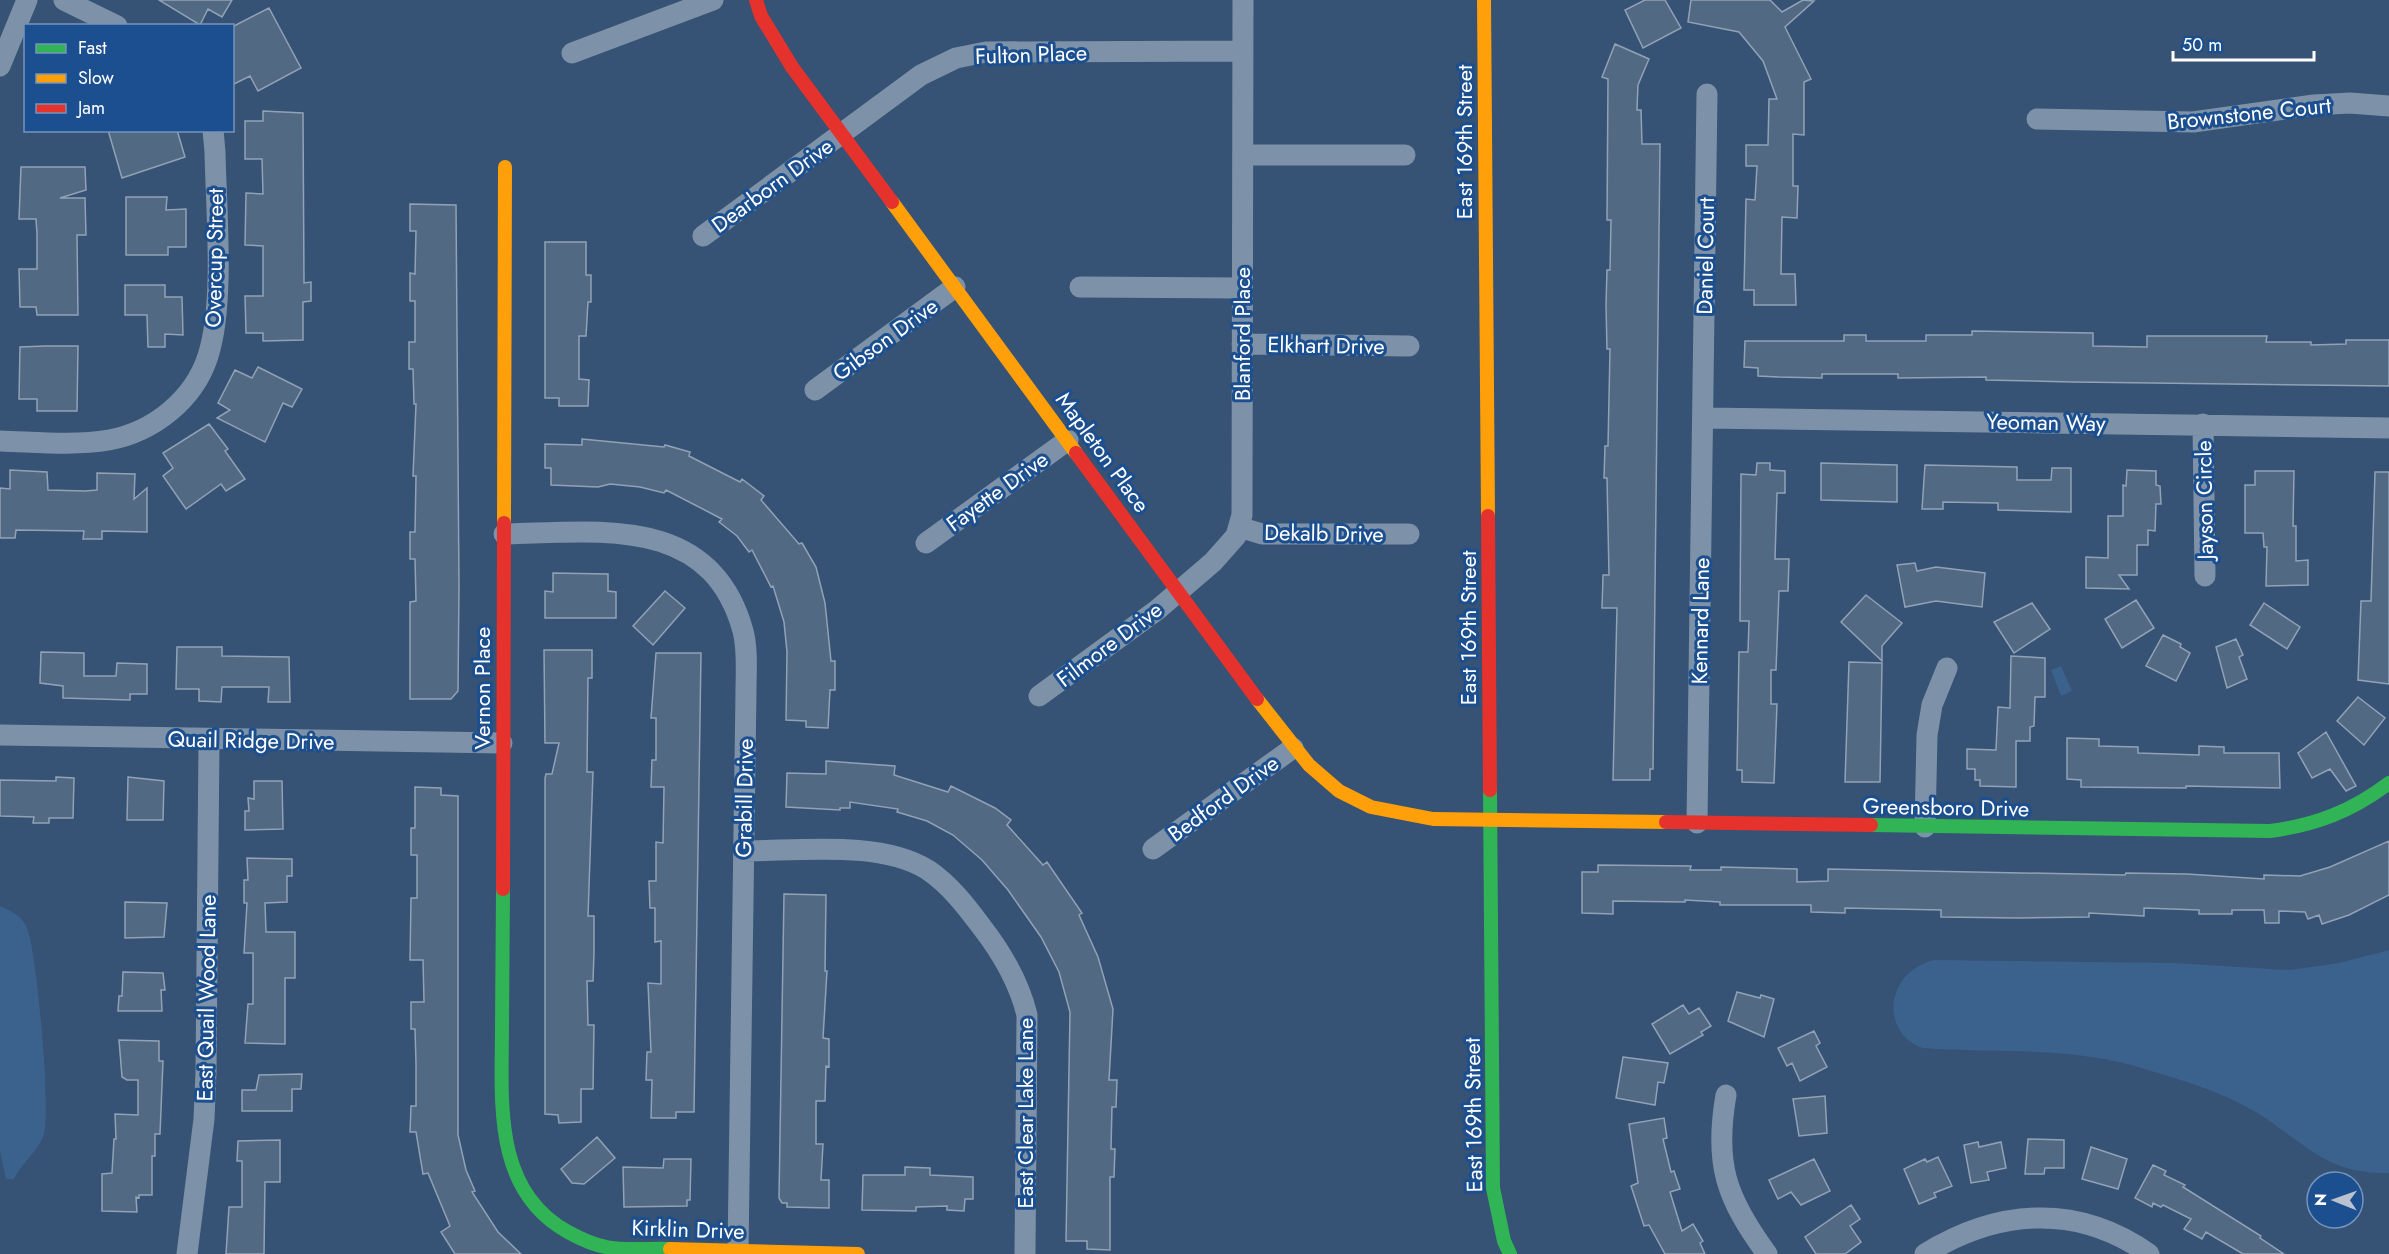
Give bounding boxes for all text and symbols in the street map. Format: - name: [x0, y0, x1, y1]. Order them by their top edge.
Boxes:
- legend: [24, 24, 234, 132]
- scale bar: [2173, 24, 2314, 62]
- text: 50 m: [2182, 32, 2222, 58]
- text: Fast: [78, 35, 107, 61]
- street label: Fulton Place: [974, 36, 1088, 72]
- street label: East 169th Street: [1448, 64, 1480, 219]
- text: Slow: [78, 65, 115, 91]
- street label: Brownstone Court: [2165, 88, 2333, 138]
- text: Jam: [76, 95, 105, 121]
- street label: Dearborn Drive: [705, 130, 839, 240]
- street label: Overcup Street: [197, 187, 231, 328]
- street label: Daniel Court: [1688, 196, 1722, 315]
- street label: Blanford Place: [1226, 267, 1258, 401]
- street label: Gibson Drive: [826, 290, 944, 388]
- street label: Elkhart Drive: [1267, 328, 1385, 362]
- street label: Mapleton Place: [1048, 385, 1158, 519]
- street label: Yeoman Way: [1986, 405, 2106, 439]
- street label: Jayson Circle: [2187, 440, 2221, 563]
- street label: Fayette Drive: [940, 443, 1054, 539]
- street label: Dekalb Drive: [1264, 516, 1384, 550]
- street label: East 169th Street: [1452, 550, 1484, 705]
- street label: Kennard Lane: [1683, 557, 1717, 685]
- street label: Filmore Drive: [1049, 594, 1169, 694]
- street label: Vernon Place: [466, 627, 498, 749]
- street label: Quail Ridge Drive: [167, 723, 335, 757]
- street label: Grabill Drive: [727, 738, 761, 858]
- street label: Bedford Drive: [1161, 747, 1285, 849]
- street label: Greensboro Drive: [1862, 790, 2030, 824]
- street label: East Quail Wood Lane: [188, 894, 224, 1102]
- street label: East Clear Lake Lane: [1009, 1018, 1041, 1208]
- street label: East 169th Street: [1456, 1037, 1490, 1193]
- north arrow: [2305, 1170, 2365, 1230]
- text: N: [2309, 1193, 2332, 1206]
- street label: Kirklin Drive: [631, 1211, 745, 1247]

